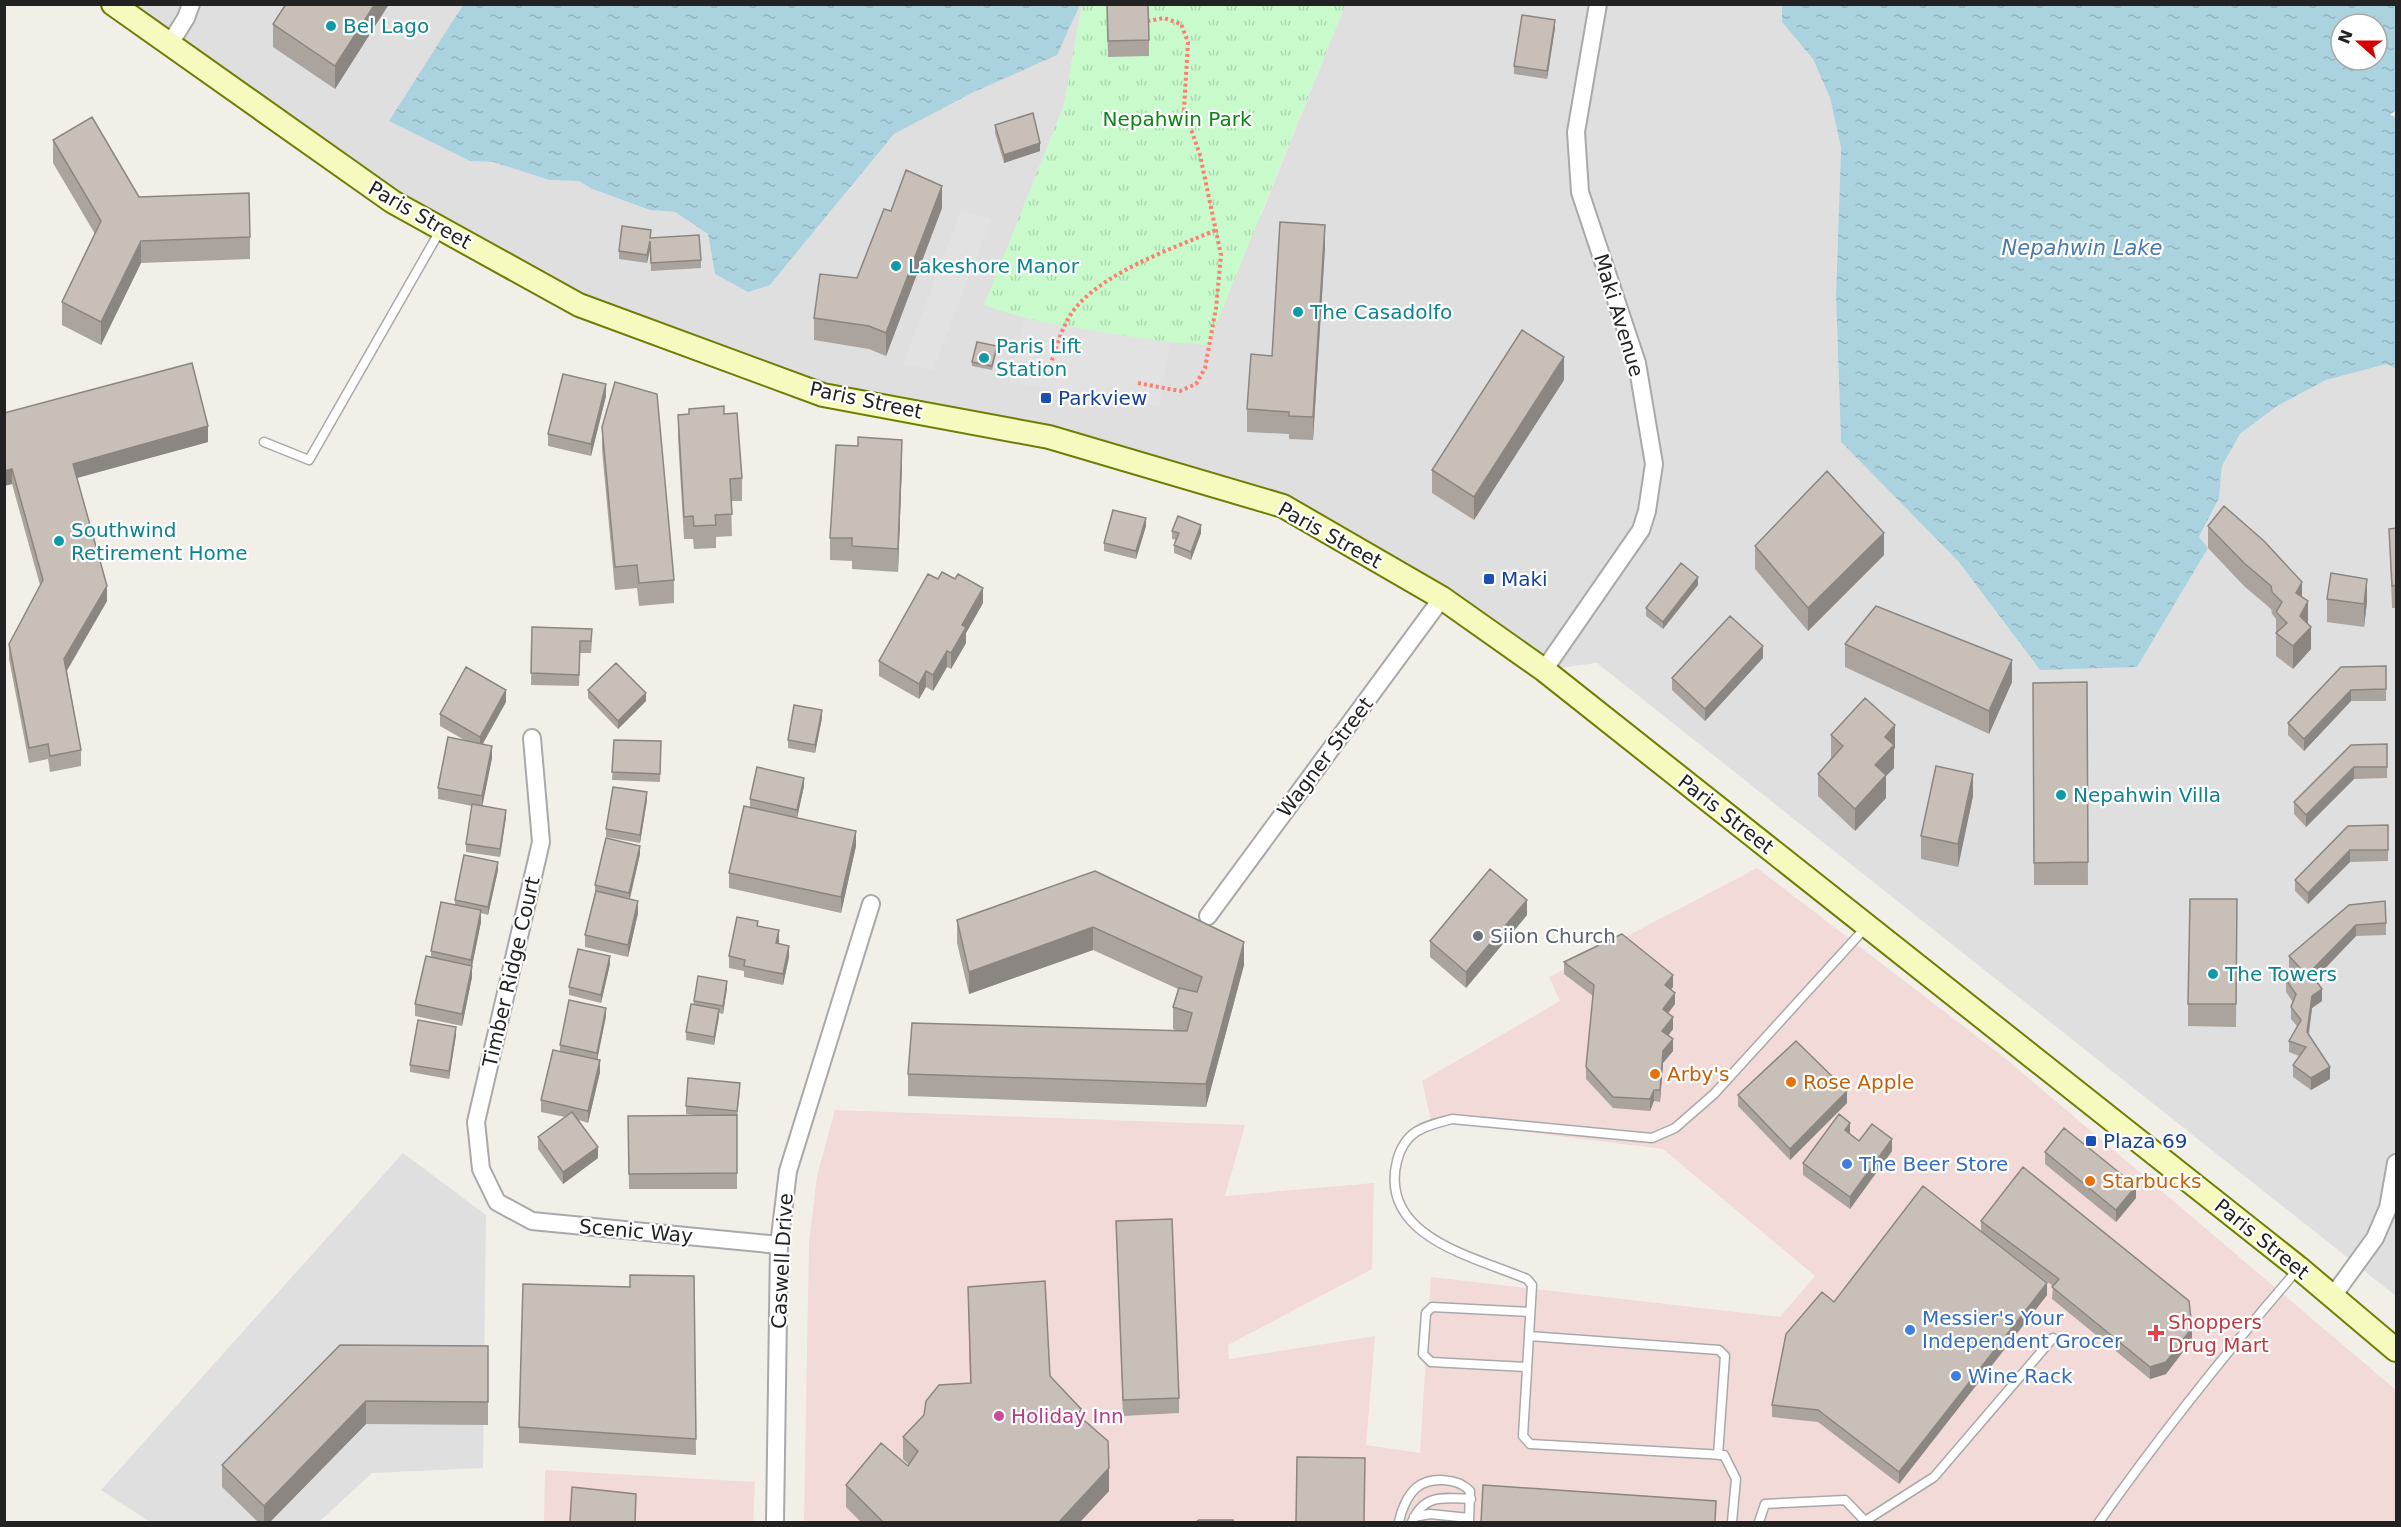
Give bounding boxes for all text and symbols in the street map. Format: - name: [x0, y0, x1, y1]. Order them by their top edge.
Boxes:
- north arrow: [2329, 12, 2389, 72]
- place label: Bel Lago: [343, 14, 429, 38]
- marker: Bel Lago: [324, 19, 338, 33]
- text: N: [2334, 27, 2357, 46]
- park label: Nepahwin Park: [1102, 107, 1252, 131]
- street label: Paris Street: [364, 176, 476, 254]
- water label: Nepahwin Lake: [2002, 236, 2162, 260]
- street label: Maki Avenue: [1589, 251, 1649, 379]
- place label: Lakeshore Manor: [908, 254, 1080, 278]
- marker: Lakeshore Manor: [889, 259, 903, 273]
- place label: The Casadolfo: [1309, 300, 1452, 324]
- marker: The Casadolfo: [1291, 305, 1305, 319]
- place label: Paris Lift Station: [996, 334, 1081, 381]
- marker: Paris Lift Station: [977, 351, 991, 365]
- street label: Paris Street: [807, 376, 925, 424]
- place label: Parkview: [1058, 386, 1147, 410]
- marker: Parkview: [1039, 391, 1053, 405]
- street label: Paris Street: [1274, 497, 1386, 573]
- place label: Southwind Retirement Home: [71, 518, 248, 565]
- marker: Southwind Retirement Home: [52, 534, 66, 548]
- place label: Maki: [1501, 567, 1548, 591]
- marker: Maki: [1482, 572, 1496, 586]
- street label: Wagner Street: [1272, 692, 1378, 822]
- street label: Paris Street: [1673, 769, 1779, 859]
- place label: Nepahwin Villa: [2073, 783, 2221, 807]
- marker: Nepahwin Villa: [2054, 788, 2068, 802]
- street label: Timber Ridge Court: [477, 874, 545, 1071]
- place label: Siion Church: [1490, 924, 1616, 948]
- marker: Siion Church: [1471, 929, 1485, 943]
- place label: The Towers: [2224, 962, 2337, 986]
- marker: The Towers: [2206, 967, 2220, 981]
- place label: Arby's: [1667, 1062, 1729, 1086]
- marker: Arby's: [1648, 1067, 1662, 1081]
- place label: Rose Apple: [1803, 1070, 1914, 1094]
- marker: Rose Apple: [1784, 1075, 1798, 1089]
- place label: Plaza 69: [2103, 1129, 2187, 1153]
- marker: Plaza 69: [2084, 1134, 2098, 1148]
- place label: The Beer Store: [1858, 1152, 2008, 1176]
- marker: The Beer Store: [1840, 1157, 1854, 1171]
- place label: Starbucks: [2102, 1169, 2201, 1193]
- marker: Starbucks: [2083, 1174, 2097, 1188]
- street label: Caswell Drive: [766, 1192, 798, 1330]
- street label: Paris Street: [2210, 1194, 2314, 1285]
- street label: Scenic Way: [578, 1214, 694, 1248]
- place label: Messier's Your Independent Grocer: [1922, 1306, 2123, 1353]
- place label: Shoppers Drug Mart: [2168, 1310, 2269, 1357]
- marker: Messier's Your Independent Grocer: [1903, 1323, 1917, 1337]
- marker: Shoppers Drug Mart: [2149, 1326, 2163, 1340]
- place label: Wine Rack: [1968, 1364, 2073, 1388]
- marker: Wine Rack: [1949, 1369, 1963, 1383]
- place label: Holiday Inn: [1011, 1404, 1124, 1428]
- marker: Holiday Inn: [992, 1409, 1006, 1423]

